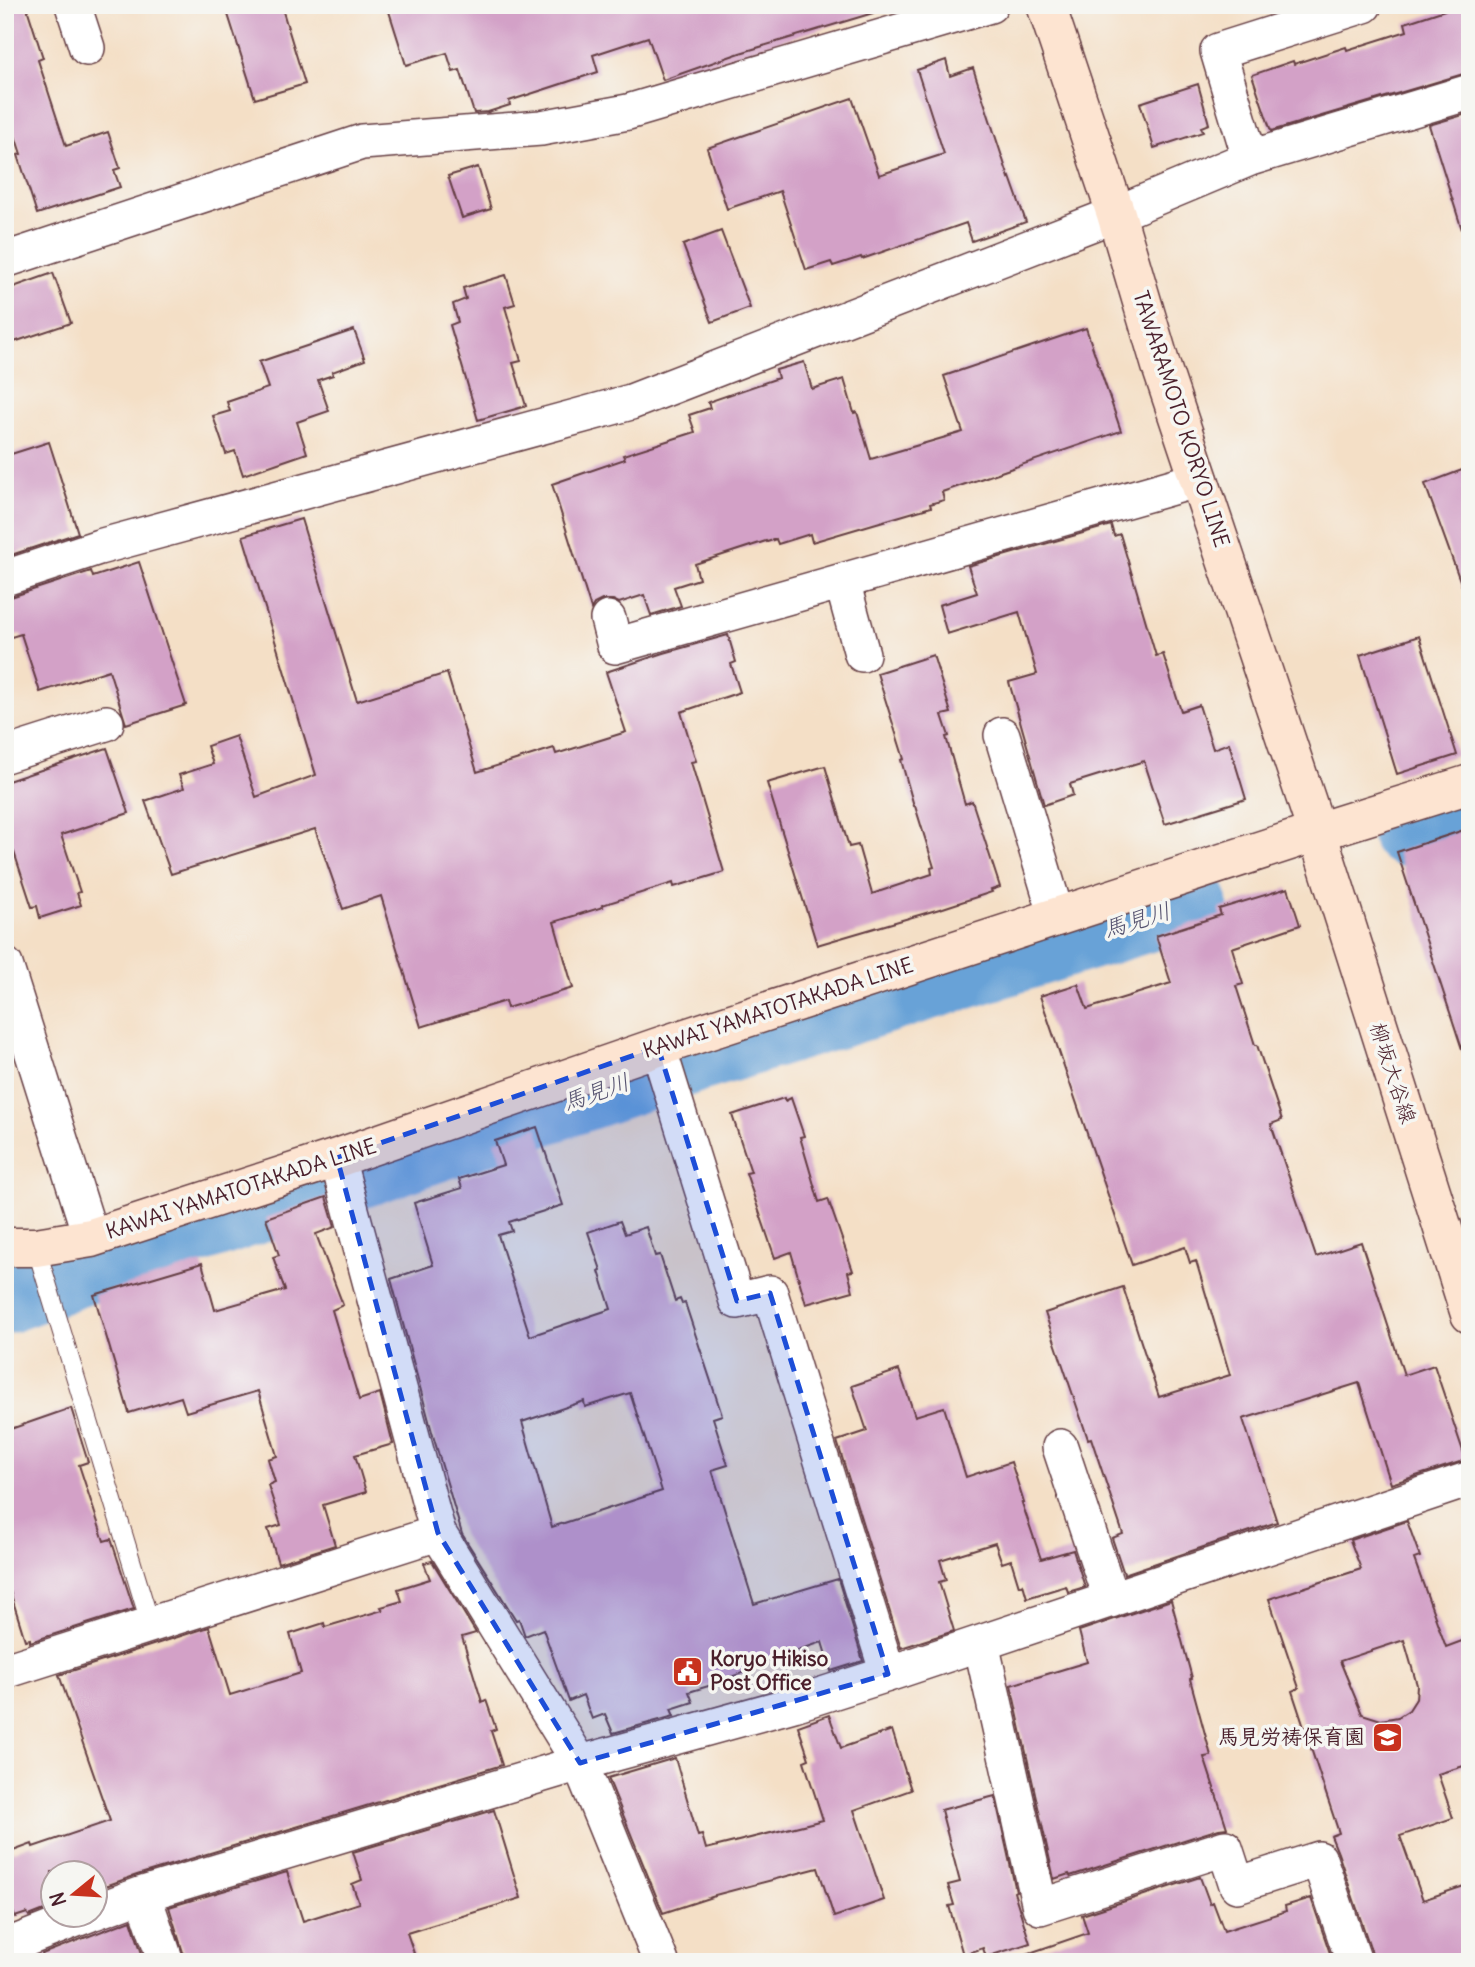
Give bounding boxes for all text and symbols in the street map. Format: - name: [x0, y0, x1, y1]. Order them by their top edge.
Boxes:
- street label: TAWARAMOTO KORYO LINE: [1127, 287, 1236, 551]
- water label: 馬見川: [1100, 896, 1174, 943]
- street label: KAWAI YAMATOTAKADA LINE: [639, 951, 916, 1064]
- street label: 柳坂大谷線: [1364, 1019, 1423, 1127]
- water label: 馬見川: [558, 1067, 633, 1116]
- street label: KAWAI YAMATOTAKADA LINE: [102, 1132, 379, 1245]
- place label: Koryo Hikiso Post Office: [710, 1645, 829, 1696]
- public building icon: Koryo Hikiso Post Office: [670, 1654, 704, 1688]
- school or university icon: 馬見労祷保育園: [1371, 1720, 1405, 1754]
- place label: 馬見労祷保育園: [1218, 1723, 1365, 1750]
- north arrow: [38, 1858, 108, 1928]
- text: N: [44, 1889, 71, 1909]

